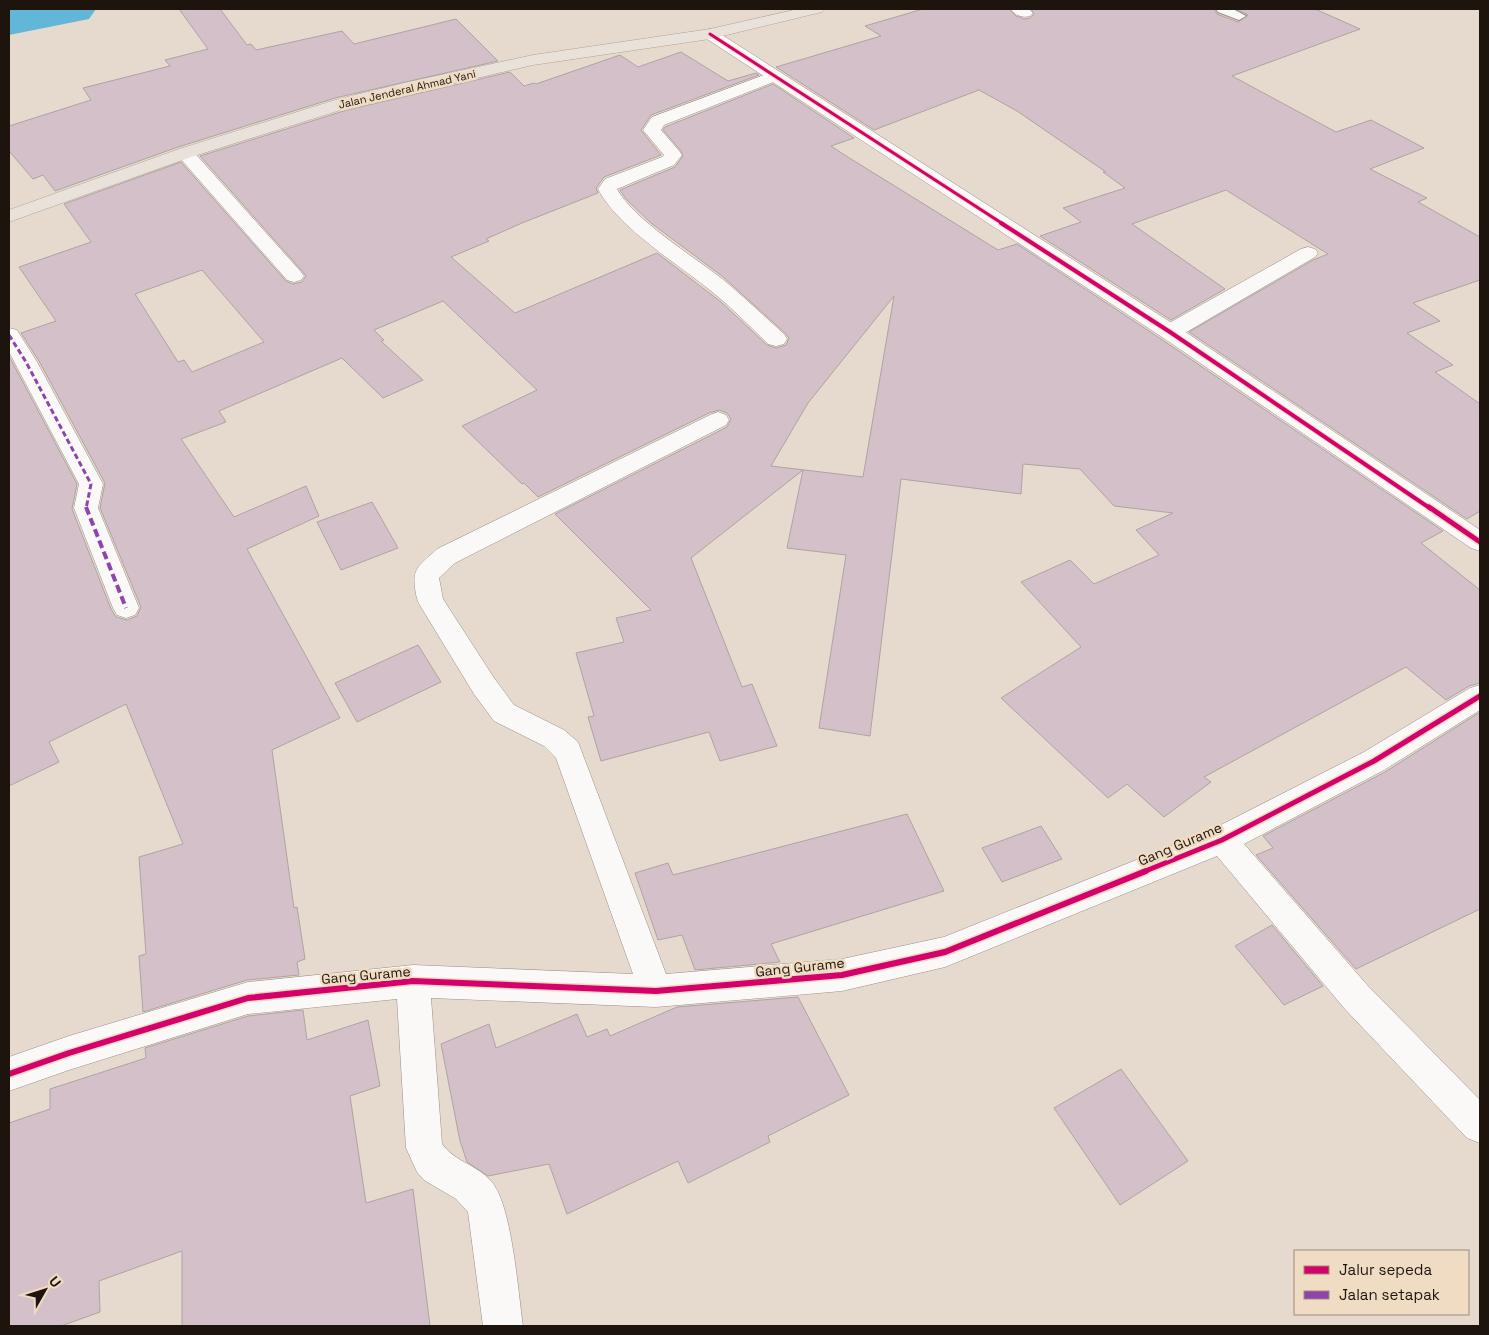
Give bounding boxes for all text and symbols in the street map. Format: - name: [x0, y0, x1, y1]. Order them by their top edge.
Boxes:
- street label: Jalan Jenderal Ahmad Yani: [337, 66, 477, 112]
- street label: Gang Gurame: [1135, 818, 1225, 870]
- street label: Gang Gurame: [754, 953, 846, 981]
- street label: Gang Gurame: [321, 962, 411, 988]
- legend: [1294, 1250, 1469, 1315]
- text: Jalur sepeda: [1339, 1260, 1433, 1279]
- north arrow: [20, 1265, 70, 1315]
- text: U: [45, 1272, 65, 1291]
- text: Jalan setapak: [1339, 1285, 1440, 1304]

